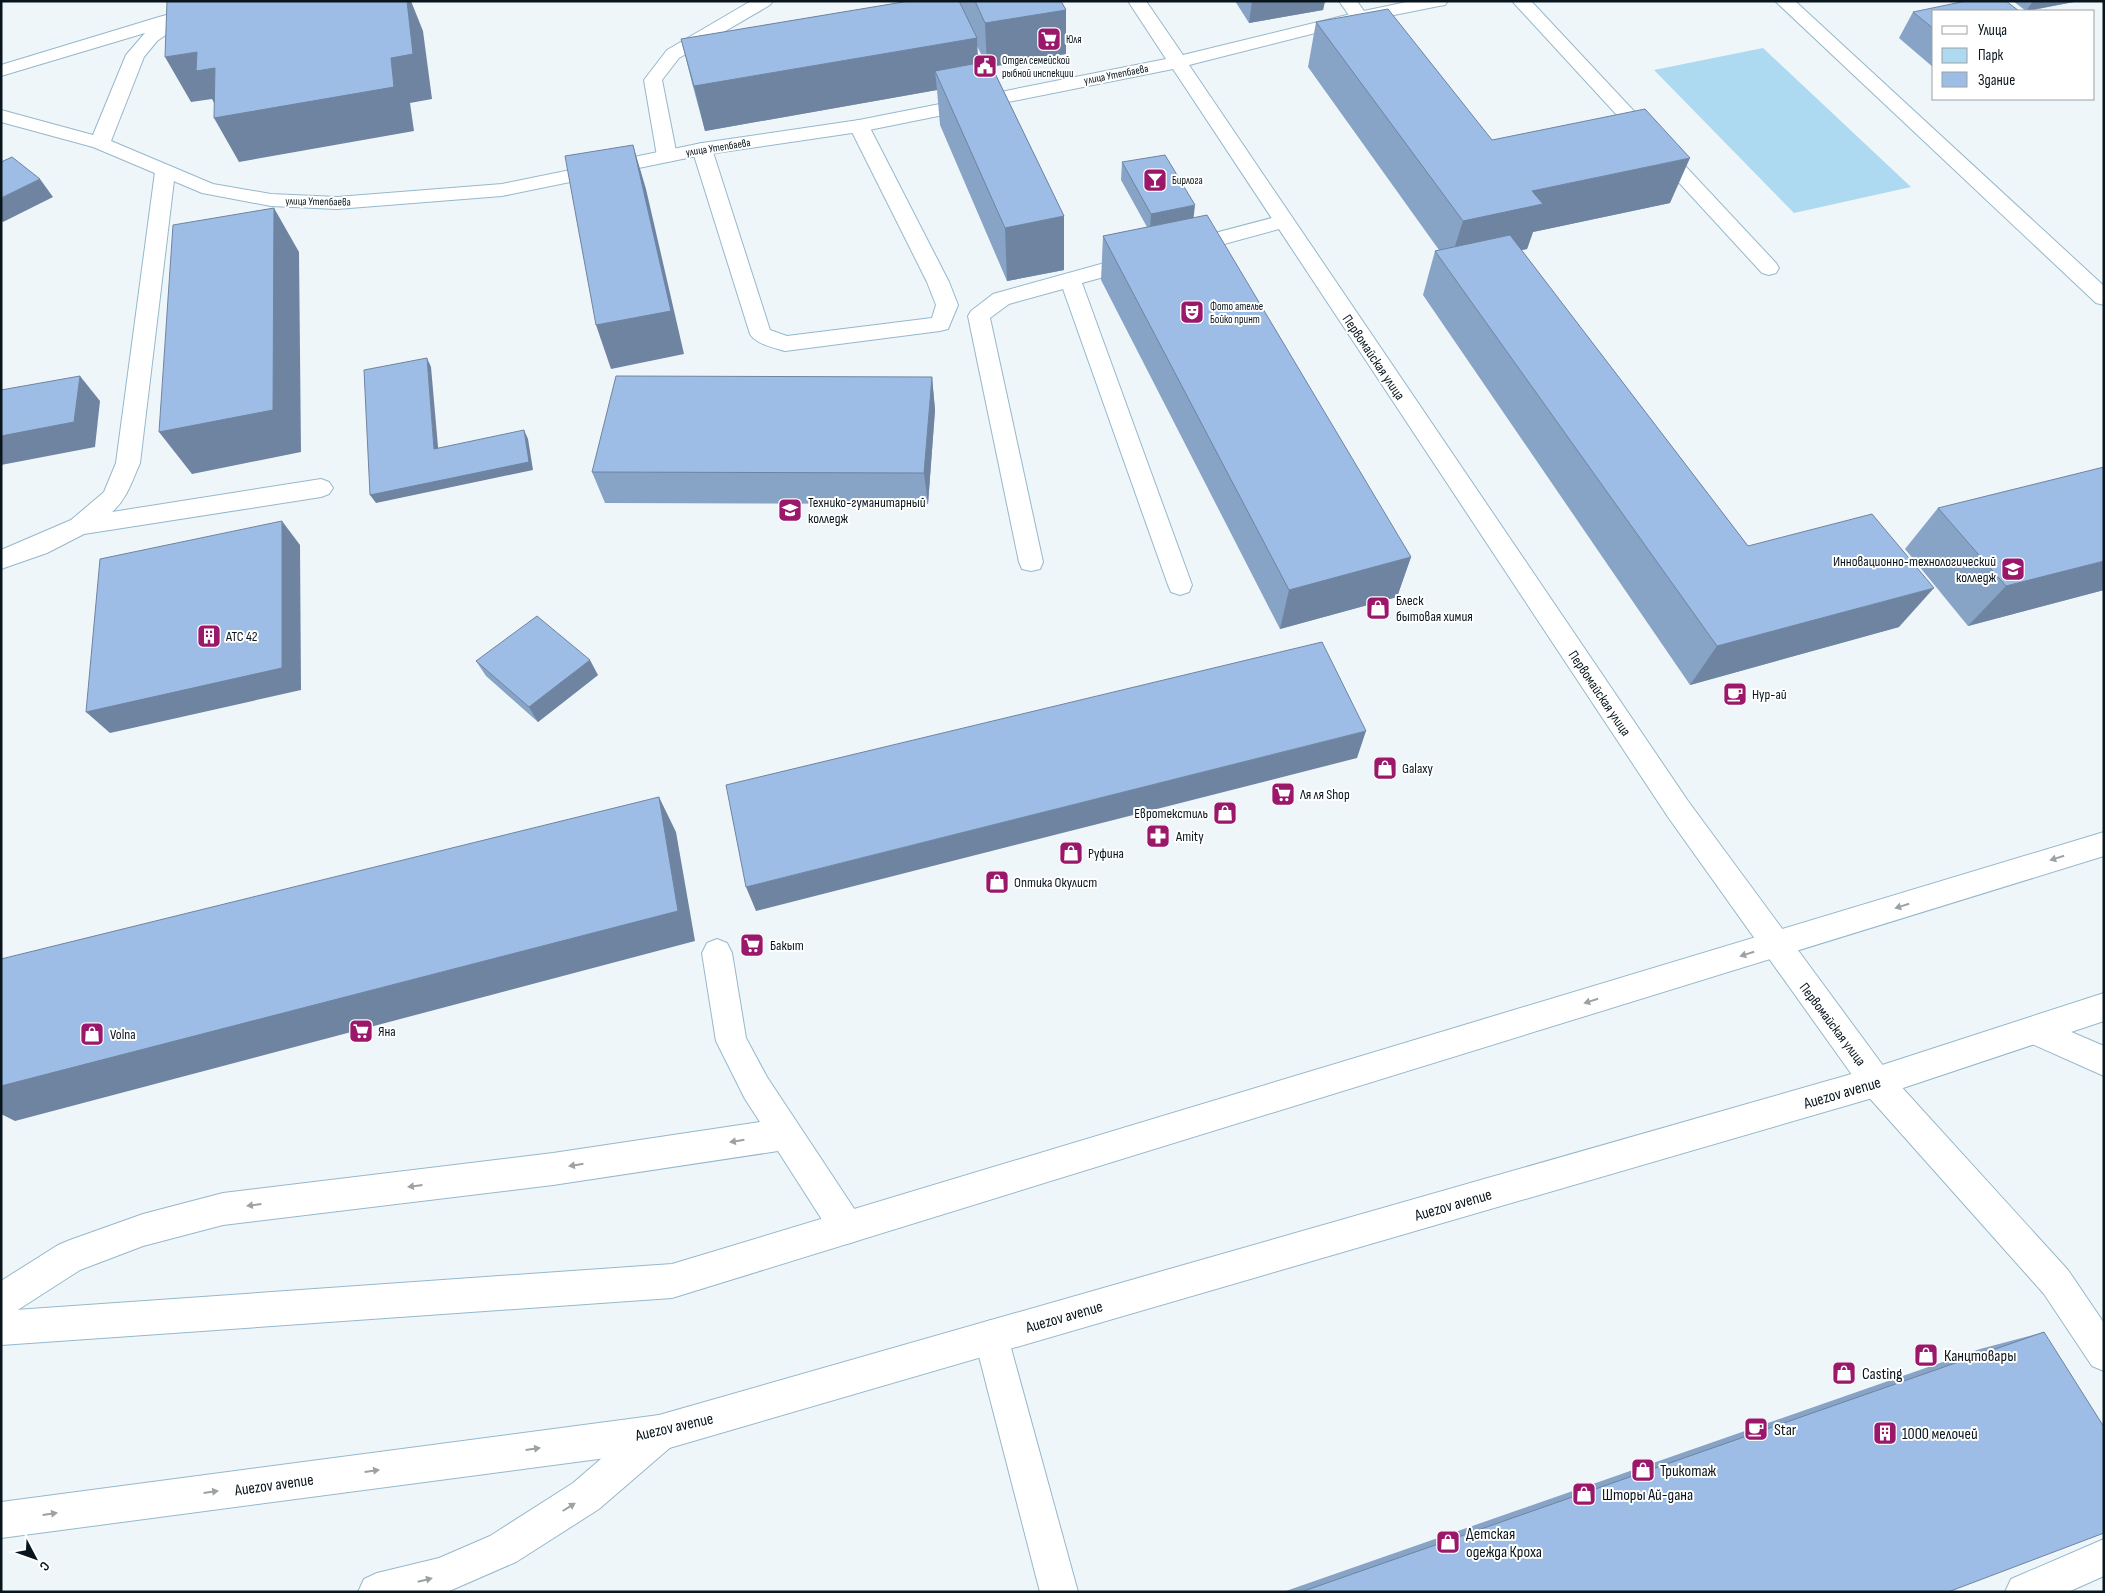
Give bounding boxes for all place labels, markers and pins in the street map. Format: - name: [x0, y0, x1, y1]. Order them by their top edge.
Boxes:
- supermarket icon: Юля: [1036, 26, 1062, 52]
- place label: Юля: [1066, 33, 1082, 46]
- public building icon: Отдел семейской рыбной инспекции: [972, 53, 998, 79]
- place label: Отдел семейской рыбной инспекции: [1002, 54, 1074, 80]
- bar icon: Бирлога: [1142, 167, 1168, 193]
- place label: Бирлога: [1172, 174, 1203, 187]
- theatre icon: Фото ателье Бойко принт: [1179, 299, 1205, 325]
- place label: Фото ателье Бойко принт: [1210, 300, 1263, 326]
- place label: Технико-гуманитарный колледж: [808, 494, 926, 527]
- school or university icon: Технико-гуманитарный колледж: [777, 497, 803, 523]
- place label: Инновационно-технологический колледж: [1833, 553, 1996, 586]
- school or university icon: Инновационно-технологический колледж: [2000, 556, 2026, 582]
- place label: Блеск бытовая химия: [1396, 592, 1473, 625]
- shop icon: Блеск бытовая химия: [1365, 595, 1391, 621]
- building icon: АТС 42: [196, 623, 222, 649]
- place label: АТС 42: [225, 628, 258, 645]
- cafe icon: Нур-ай: [1722, 681, 1748, 707]
- place label: Нур-ай: [1752, 686, 1787, 703]
- shop icon: Galaxy: [1372, 755, 1398, 781]
- place label: Galaxy: [1402, 760, 1434, 777]
- supermarket icon: Ля ля Shop: [1270, 781, 1296, 807]
- place label: Ля ля Shop: [1299, 786, 1350, 803]
- shop icon: Евротекстиль: [1212, 800, 1238, 826]
- place label: Евротекстиль: [1134, 805, 1208, 822]
- pharmacy icon: Amity: [1145, 823, 1171, 849]
- place label: Amity: [1175, 828, 1204, 845]
- shop icon: Руфина: [1058, 840, 1084, 866]
- place label: Руфина: [1088, 845, 1124, 862]
- shop icon: Оптика Окулист: [984, 869, 1010, 895]
- place label: Оптика Окулист: [1014, 874, 1097, 891]
- supermarket icon: Бакыт: [739, 932, 765, 958]
- place label: Бакыт: [770, 937, 804, 954]
- supermarket icon: Яна: [348, 1018, 374, 1044]
- shop icon: Volna: [79, 1021, 105, 1047]
- place label: Яна: [378, 1023, 396, 1040]
- place label: Volna: [110, 1026, 136, 1043]
- shop icon: Канцтовары: [1913, 1342, 1939, 1368]
- place label: Канцтовары: [1944, 1347, 2016, 1366]
- shop icon: Casting: [1831, 1360, 1857, 1386]
- place label: Casting: [1862, 1365, 1902, 1384]
- cafe icon: Star: [1743, 1416, 1769, 1442]
- building icon: 1000 мелочей: [1872, 1420, 1898, 1446]
- place label: Star: [1774, 1421, 1797, 1440]
- place label: 1000 мелочей: [1902, 1425, 1978, 1444]
- shop icon: Трикотаж: [1630, 1457, 1656, 1483]
- place label: Трикотаж: [1660, 1462, 1717, 1481]
- shop icon: Шторы Ай-дана: [1571, 1481, 1597, 1507]
- place label: Шторы Ай-дана: [1602, 1486, 1693, 1505]
- place label: Детская одежда Кроха: [1466, 1525, 1542, 1562]
- shop icon: Детская одежда Кроха: [1435, 1529, 1461, 1555]

